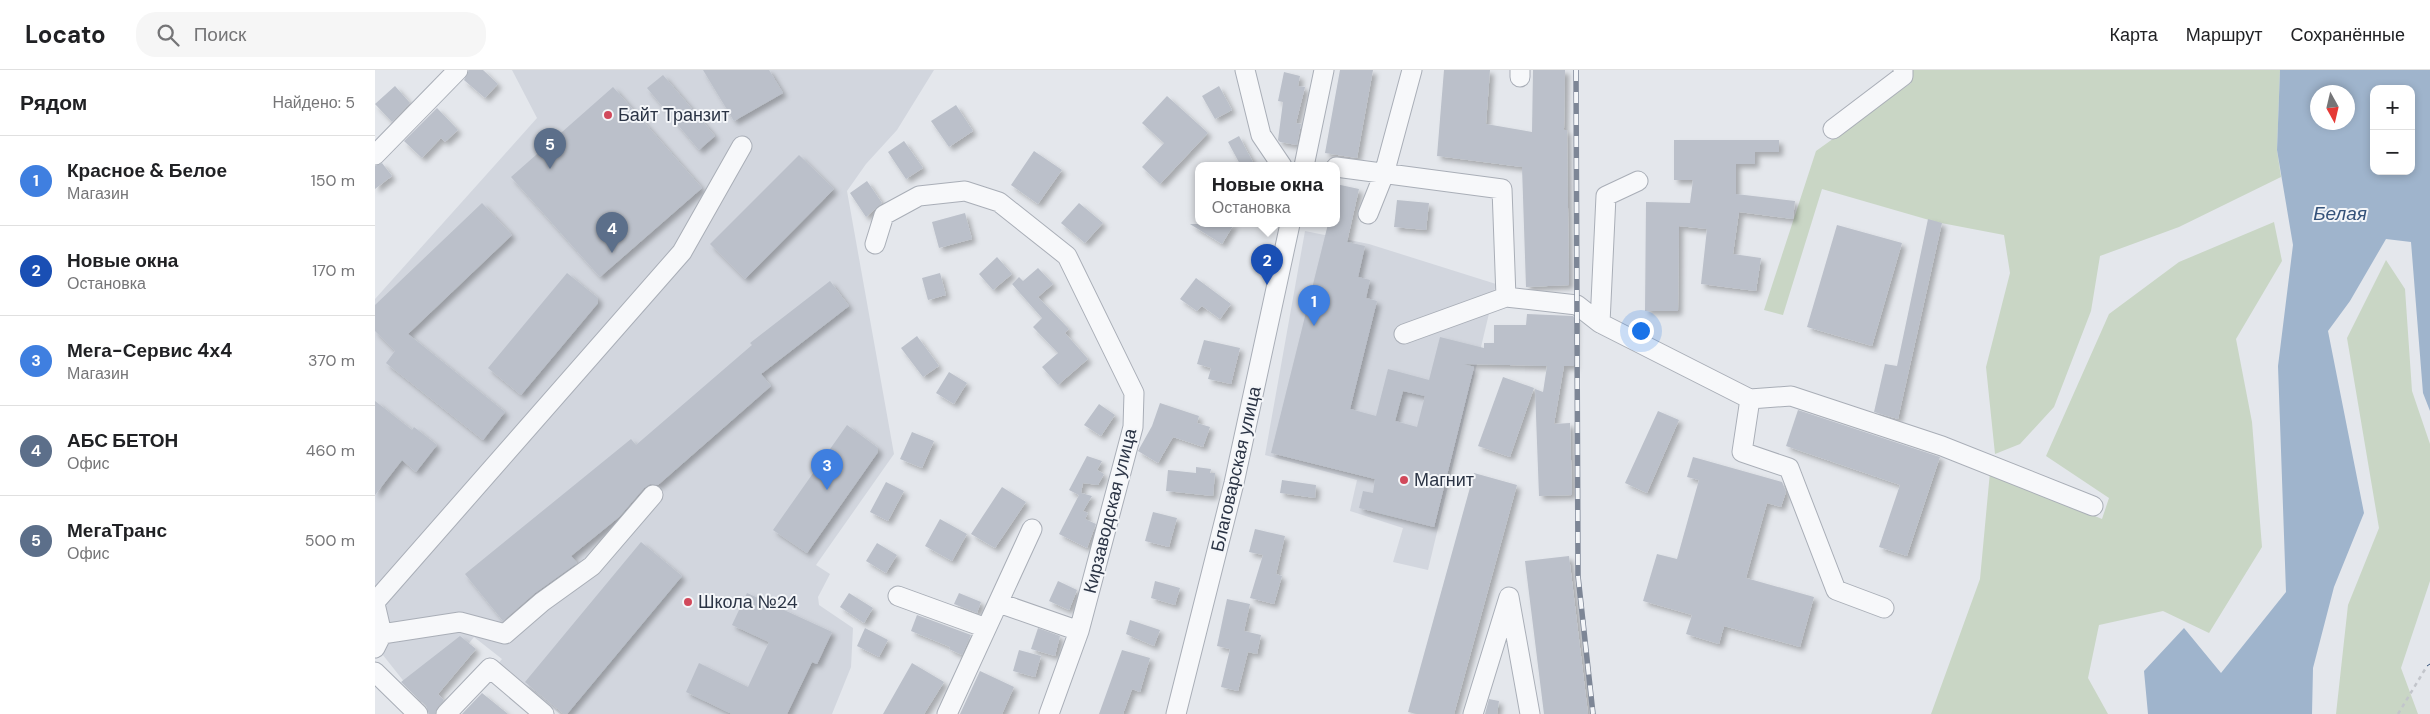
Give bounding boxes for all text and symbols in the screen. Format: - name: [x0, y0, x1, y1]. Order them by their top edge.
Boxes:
- search box: [136, 12, 486, 57]
- text: Locato: [25, 19, 106, 50]
- icon: search: [154, 21, 182, 49]
- text: Поиск: [194, 22, 246, 47]
- text: Карта: [2110, 23, 2158, 47]
- text: Маршрут: [2186, 23, 2262, 47]
- text: Сохранённые: [2290, 23, 2405, 47]
- north arrow: [2310, 85, 2355, 130]
- map controls: [2370, 85, 2415, 175]
- button: +: [2370, 85, 2415, 130]
- text: Рядом: [20, 89, 87, 117]
- text: Найдено: 5: [272, 92, 355, 113]
- place label: Байт Транзит: [618, 103, 729, 127]
- marker: Байт Транзит: [602, 109, 614, 121]
- pin: 5: [534, 128, 566, 169]
- button: −: [2370, 130, 2415, 175]
- text: Красное & Белое: [67, 158, 227, 183]
- popup: [1195, 162, 1340, 227]
- text: 1: [33, 170, 39, 191]
- text: 150 m: [311, 170, 355, 191]
- text: Новые окна: [1212, 172, 1323, 197]
- text: Магазин: [67, 183, 129, 204]
- text: Остановка: [1212, 197, 1291, 218]
- water label: Белая: [2313, 201, 2367, 226]
- pin: 4: [596, 212, 628, 253]
- pin: 2: [1251, 244, 1283, 285]
- text: Новые окна: [67, 248, 178, 273]
- text: 2: [31, 260, 41, 281]
- text: 170 m: [312, 260, 355, 281]
- text: Остановка: [67, 273, 146, 294]
- pin: 1: [1298, 285, 1330, 326]
- your location: [1628, 318, 1654, 344]
- text: Мега-Сервис 4х4: [67, 338, 232, 363]
- text: 3: [31, 350, 41, 371]
- text: 370 m: [308, 350, 355, 371]
- text: Магазин: [67, 363, 129, 384]
- street label: Благоварская улица: [1205, 383, 1267, 554]
- street label: Кирзаводская улица: [1078, 425, 1142, 596]
- text: АБС БЕТОН: [67, 428, 178, 453]
- text: 4: [31, 440, 41, 461]
- text: 460 m: [306, 440, 355, 461]
- pin: 3: [811, 449, 843, 490]
- text: Офис: [67, 453, 110, 474]
- place label: Магнит: [1414, 468, 1474, 492]
- marker: Магнит: [1398, 474, 1410, 486]
- text: МегаТранс: [67, 518, 167, 543]
- text: 5: [31, 530, 41, 551]
- text: 500 m: [305, 530, 355, 551]
- text: Офис: [67, 543, 110, 564]
- place label: Школа №24: [698, 590, 798, 614]
- marker: Школа №24: [682, 596, 694, 608]

